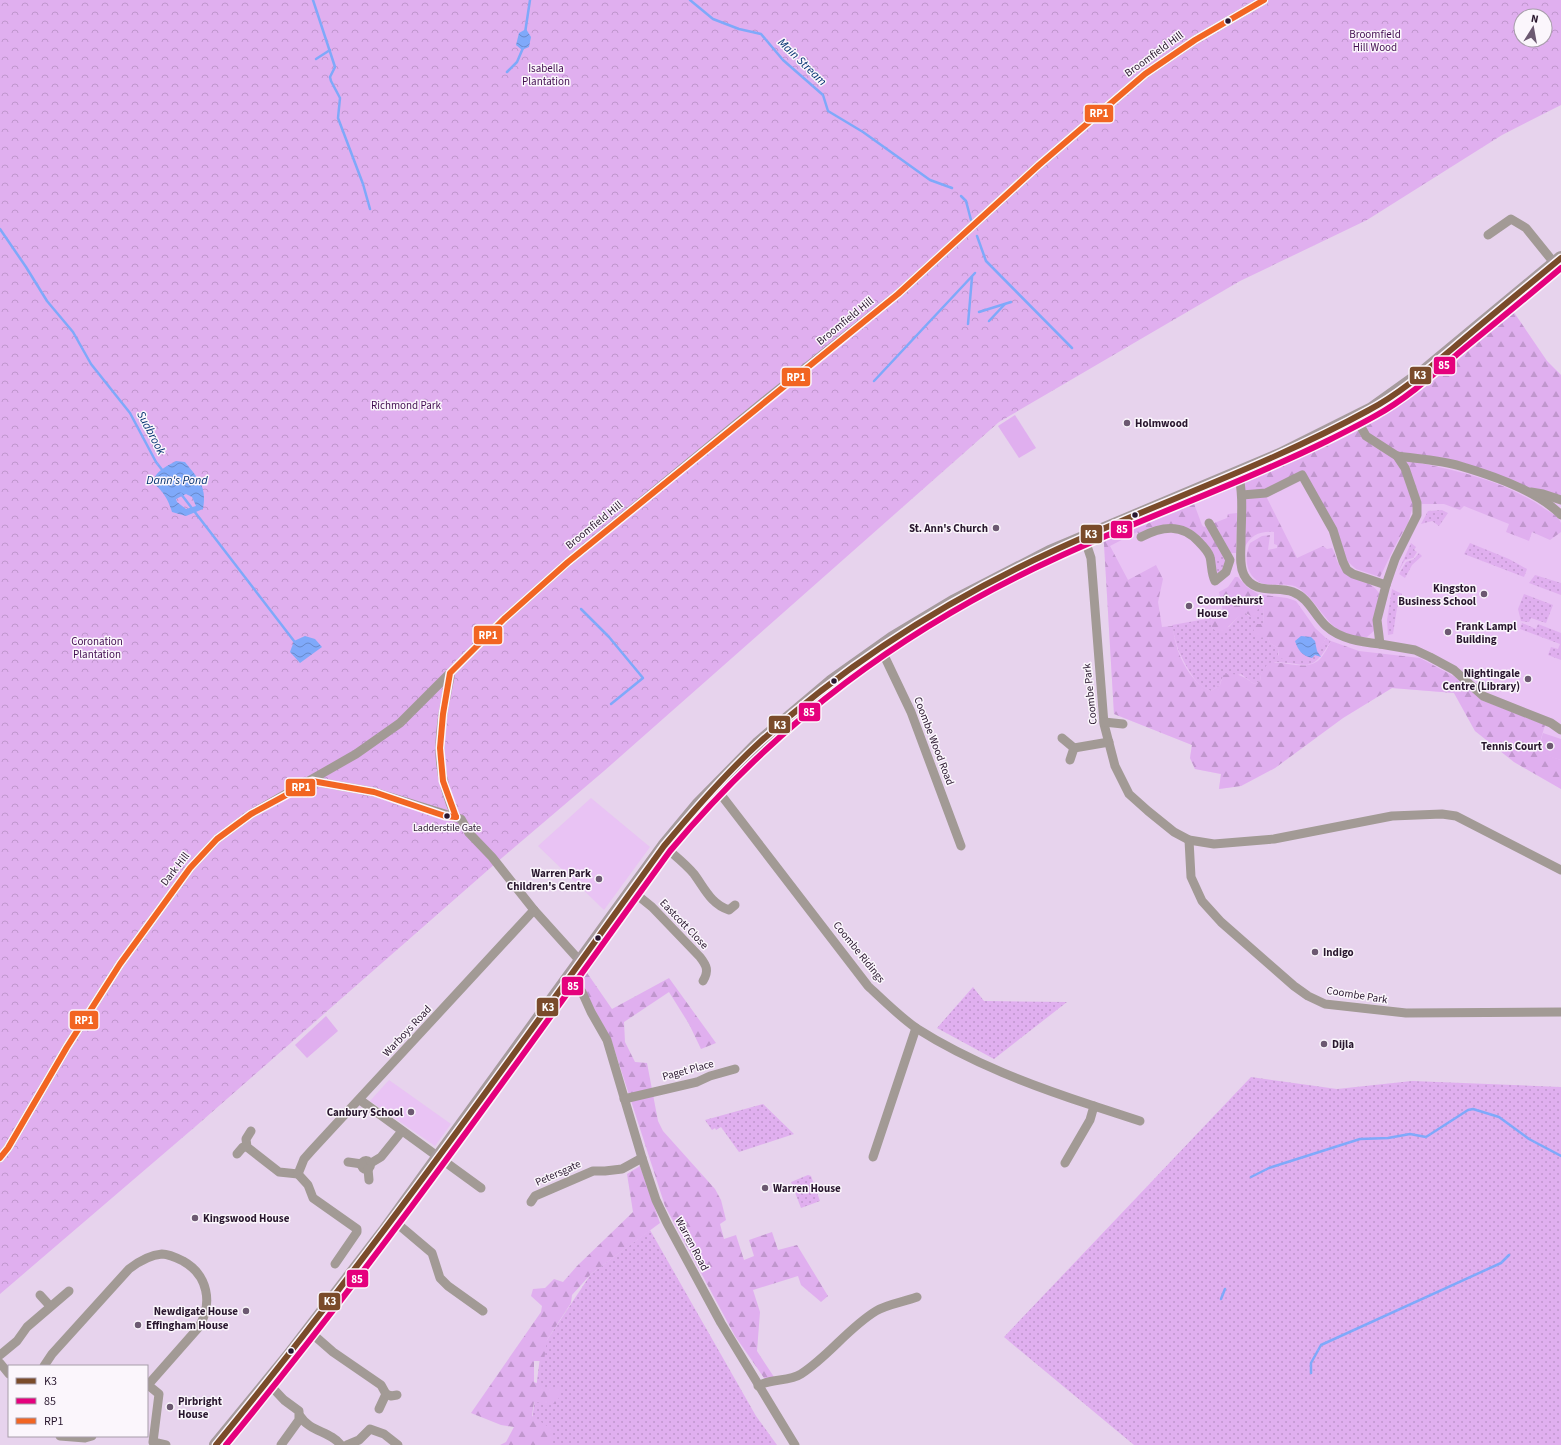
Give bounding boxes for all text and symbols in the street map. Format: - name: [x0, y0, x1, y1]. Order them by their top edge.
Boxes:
- north arrow: [1513, 8, 1553, 48]
- text: N: [1530, 11, 1540, 27]
- unlabelled marker: [1223, 16, 1233, 26]
- street label: Broomfield Hill: [1122, 27, 1187, 80]
- park label: Broomfield Hill Wood: [1349, 27, 1401, 55]
- water label: Main Stream: [774, 34, 830, 90]
- park label: Isabella Plantation: [522, 61, 570, 89]
- line badge: RP1: [1084, 104, 1114, 123]
- text: RP1: [1089, 106, 1109, 121]
- street label: Broomfield Hill: [813, 293, 877, 349]
- line badge: 85: [1433, 356, 1456, 375]
- text: 85: [1438, 358, 1450, 373]
- line badge: K3: [1409, 366, 1432, 385]
- line badge: RP1: [781, 367, 811, 387]
- text: K3: [1414, 368, 1426, 383]
- text: RP1: [786, 370, 806, 385]
- park label: Richmond Park: [371, 398, 442, 413]
- water label: Sudbrook: [132, 408, 170, 458]
- place label: Holmwood: [1135, 416, 1188, 431]
- marker: Holmwood: [1122, 418, 1132, 428]
- water label: Dann's Pond: [146, 472, 208, 489]
- street label: Broomfield Hill: [562, 497, 626, 553]
- unlabelled marker: [1130, 510, 1140, 520]
- line badge: 85: [1110, 520, 1133, 539]
- place label: St. Ann's Church: [909, 521, 988, 536]
- text: 85: [1116, 522, 1128, 537]
- marker: St. Ann's Church: [991, 523, 1001, 533]
- line badge: K3: [1080, 524, 1103, 544]
- text: K3: [1085, 527, 1097, 542]
- place label: Kingston Business School: [1398, 581, 1477, 609]
- marker: Kingston Business School: [1479, 589, 1489, 599]
- place label: Coombehurst House: [1197, 593, 1264, 621]
- marker: Coombehurst House: [1184, 601, 1194, 611]
- place label: Frank Lampl Building: [1456, 619, 1517, 647]
- line badge: RP1: [473, 625, 503, 645]
- marker: Frank Lampl Building: [1443, 627, 1453, 637]
- text: RP1: [478, 628, 498, 643]
- park label: Coronation Plantation: [71, 634, 123, 662]
- street label: Coombe Park: [1079, 662, 1101, 725]
- place label: Nightingale Centre (Library): [1443, 666, 1520, 694]
- marker: Nightingale Centre (Library): [1523, 674, 1533, 684]
- unlabelled marker: [829, 676, 839, 686]
- street label: Coombe Wood Road: [910, 695, 958, 787]
- line badge: 85: [798, 702, 821, 722]
- text: 85: [803, 705, 815, 720]
- line badge: K3: [768, 715, 791, 734]
- text: K3: [774, 718, 786, 733]
- place label: Tennis Court: [1481, 739, 1543, 754]
- marker: Tennis Court: [1545, 741, 1555, 751]
- line badge: RP1: [285, 778, 316, 797]
- text: RP1: [291, 780, 311, 795]
- marker: Ladderstile Gate: [442, 811, 452, 821]
- place label: Ladderstile Gate: [413, 821, 481, 835]
- street label: Dark Hill: [157, 849, 193, 889]
- place label: Warren Park Children's Centre: [507, 866, 591, 894]
- marker: Warren Park Children's Centre: [594, 874, 604, 884]
- street label: Eastcott Close: [656, 896, 712, 953]
- street label: Coombe Ridings: [830, 918, 889, 986]
- unlabelled marker: [593, 933, 603, 943]
- place label: Indigo: [1323, 945, 1354, 960]
- marker: Indigo: [1310, 947, 1320, 957]
- line badge: 85: [561, 976, 584, 996]
- text: 85: [567, 979, 579, 994]
- street label: Coombe Park: [1325, 983, 1389, 1007]
- line badge: K3: [536, 997, 559, 1017]
- text: K3: [542, 1000, 554, 1015]
- street label: Warboys Road: [379, 1002, 435, 1060]
- line badge: RP1: [69, 1010, 99, 1030]
- text: RP1: [74, 1013, 94, 1028]
- place label: Dijla: [1332, 1037, 1354, 1052]
- marker: Dijla: [1319, 1039, 1329, 1049]
- street label: Paget Place: [661, 1056, 716, 1084]
- place label: Canbury School: [327, 1105, 404, 1120]
- marker: Canbury School: [406, 1107, 416, 1117]
- street label: Petersgate: [533, 1156, 584, 1190]
- place label: Warren House: [773, 1181, 841, 1196]
- marker: Warren House: [760, 1183, 770, 1193]
- place label: Kingswood House: [203, 1211, 290, 1226]
- marker: Kingswood House: [190, 1213, 200, 1223]
- street label: Warren Road: [672, 1215, 712, 1273]
- line badge: 85: [346, 1269, 369, 1288]
- text: 85: [351, 1272, 363, 1287]
- line badge: K3: [318, 1292, 341, 1311]
- text: K3: [324, 1294, 336, 1309]
- place label: Newdigate House: [154, 1304, 238, 1319]
- marker: Newdigate House: [241, 1306, 251, 1316]
- place label: Effingham House: [146, 1318, 229, 1333]
- marker: Effingham House: [133, 1320, 143, 1330]
- unlabelled marker: [286, 1346, 296, 1356]
- legend: [8, 1365, 148, 1437]
- text: K3: [44, 1373, 57, 1390]
- text: 85: [44, 1393, 56, 1410]
- place label: Pirbright House: [178, 1394, 223, 1422]
- marker: Pirbright House: [165, 1402, 175, 1412]
- text: RP1: [44, 1413, 64, 1430]

